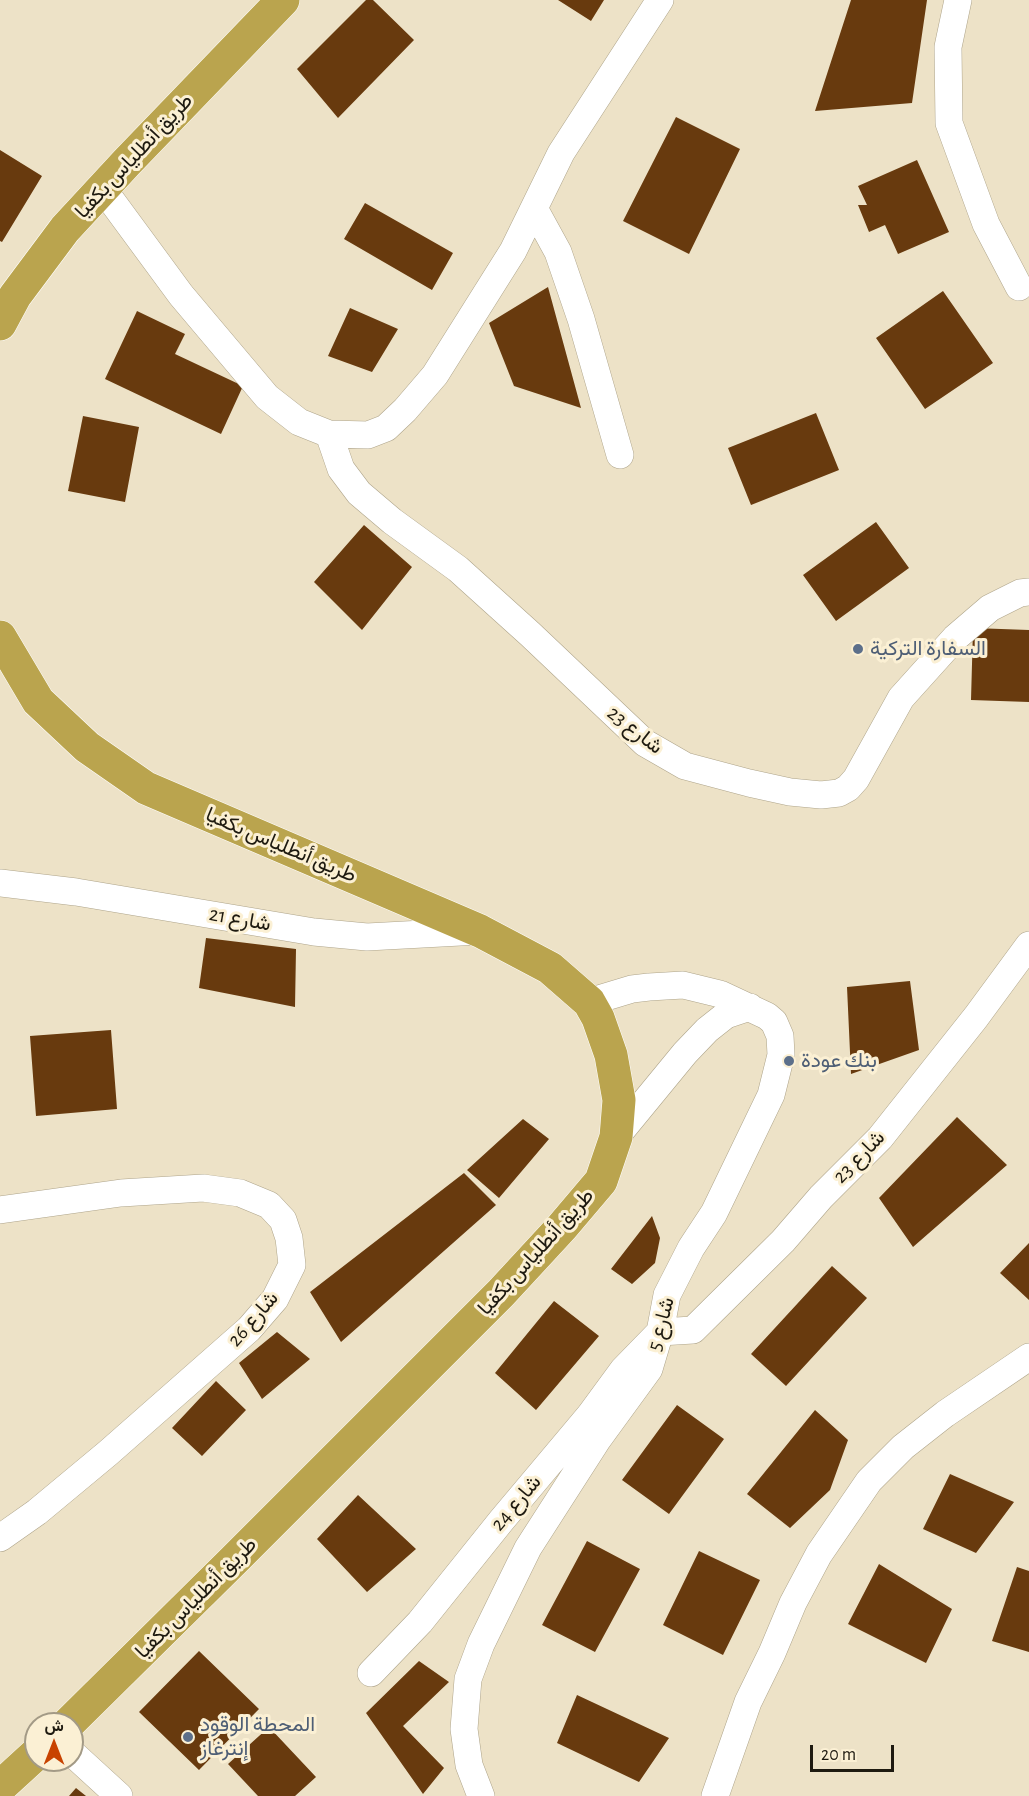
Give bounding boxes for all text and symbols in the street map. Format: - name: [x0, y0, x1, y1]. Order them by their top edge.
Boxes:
- street label: طريق أنطلياس بكفيا: [70, 88, 198, 224]
- place label: السفارة التركية: [870, 636, 986, 662]
- marker: السفارة التركية: [851, 642, 865, 656]
- street label: شارع 23: [602, 700, 668, 760]
- street label: طريق أنطلياس بكفيا: [202, 802, 360, 888]
- street label: شارع 21: [207, 901, 273, 937]
- place label: بنك عودة: [801, 1048, 877, 1074]
- marker: بنك عودة: [782, 1054, 796, 1068]
- street label: شارع 23: [828, 1125, 890, 1189]
- street label: طريق أنطلياس بكفيا: [473, 1184, 599, 1320]
- street label: شارع 26: [222, 1286, 284, 1352]
- street label: شارع 5: [642, 1294, 680, 1354]
- street label: شارع 24: [485, 1470, 547, 1536]
- street label: طريق أنطلياس بكفيا: [130, 1532, 262, 1664]
- north arrow: [24, 1712, 84, 1772]
- place label: المحطة الوقود إنترغاز: [200, 1712, 315, 1762]
- text: ش: [44, 1718, 64, 1734]
- marker: المحطة الوقود إنترغاز: [181, 1730, 195, 1744]
- scale bar: [813, 1733, 897, 1771]
- text: 20 m: [821, 1746, 856, 1764]

